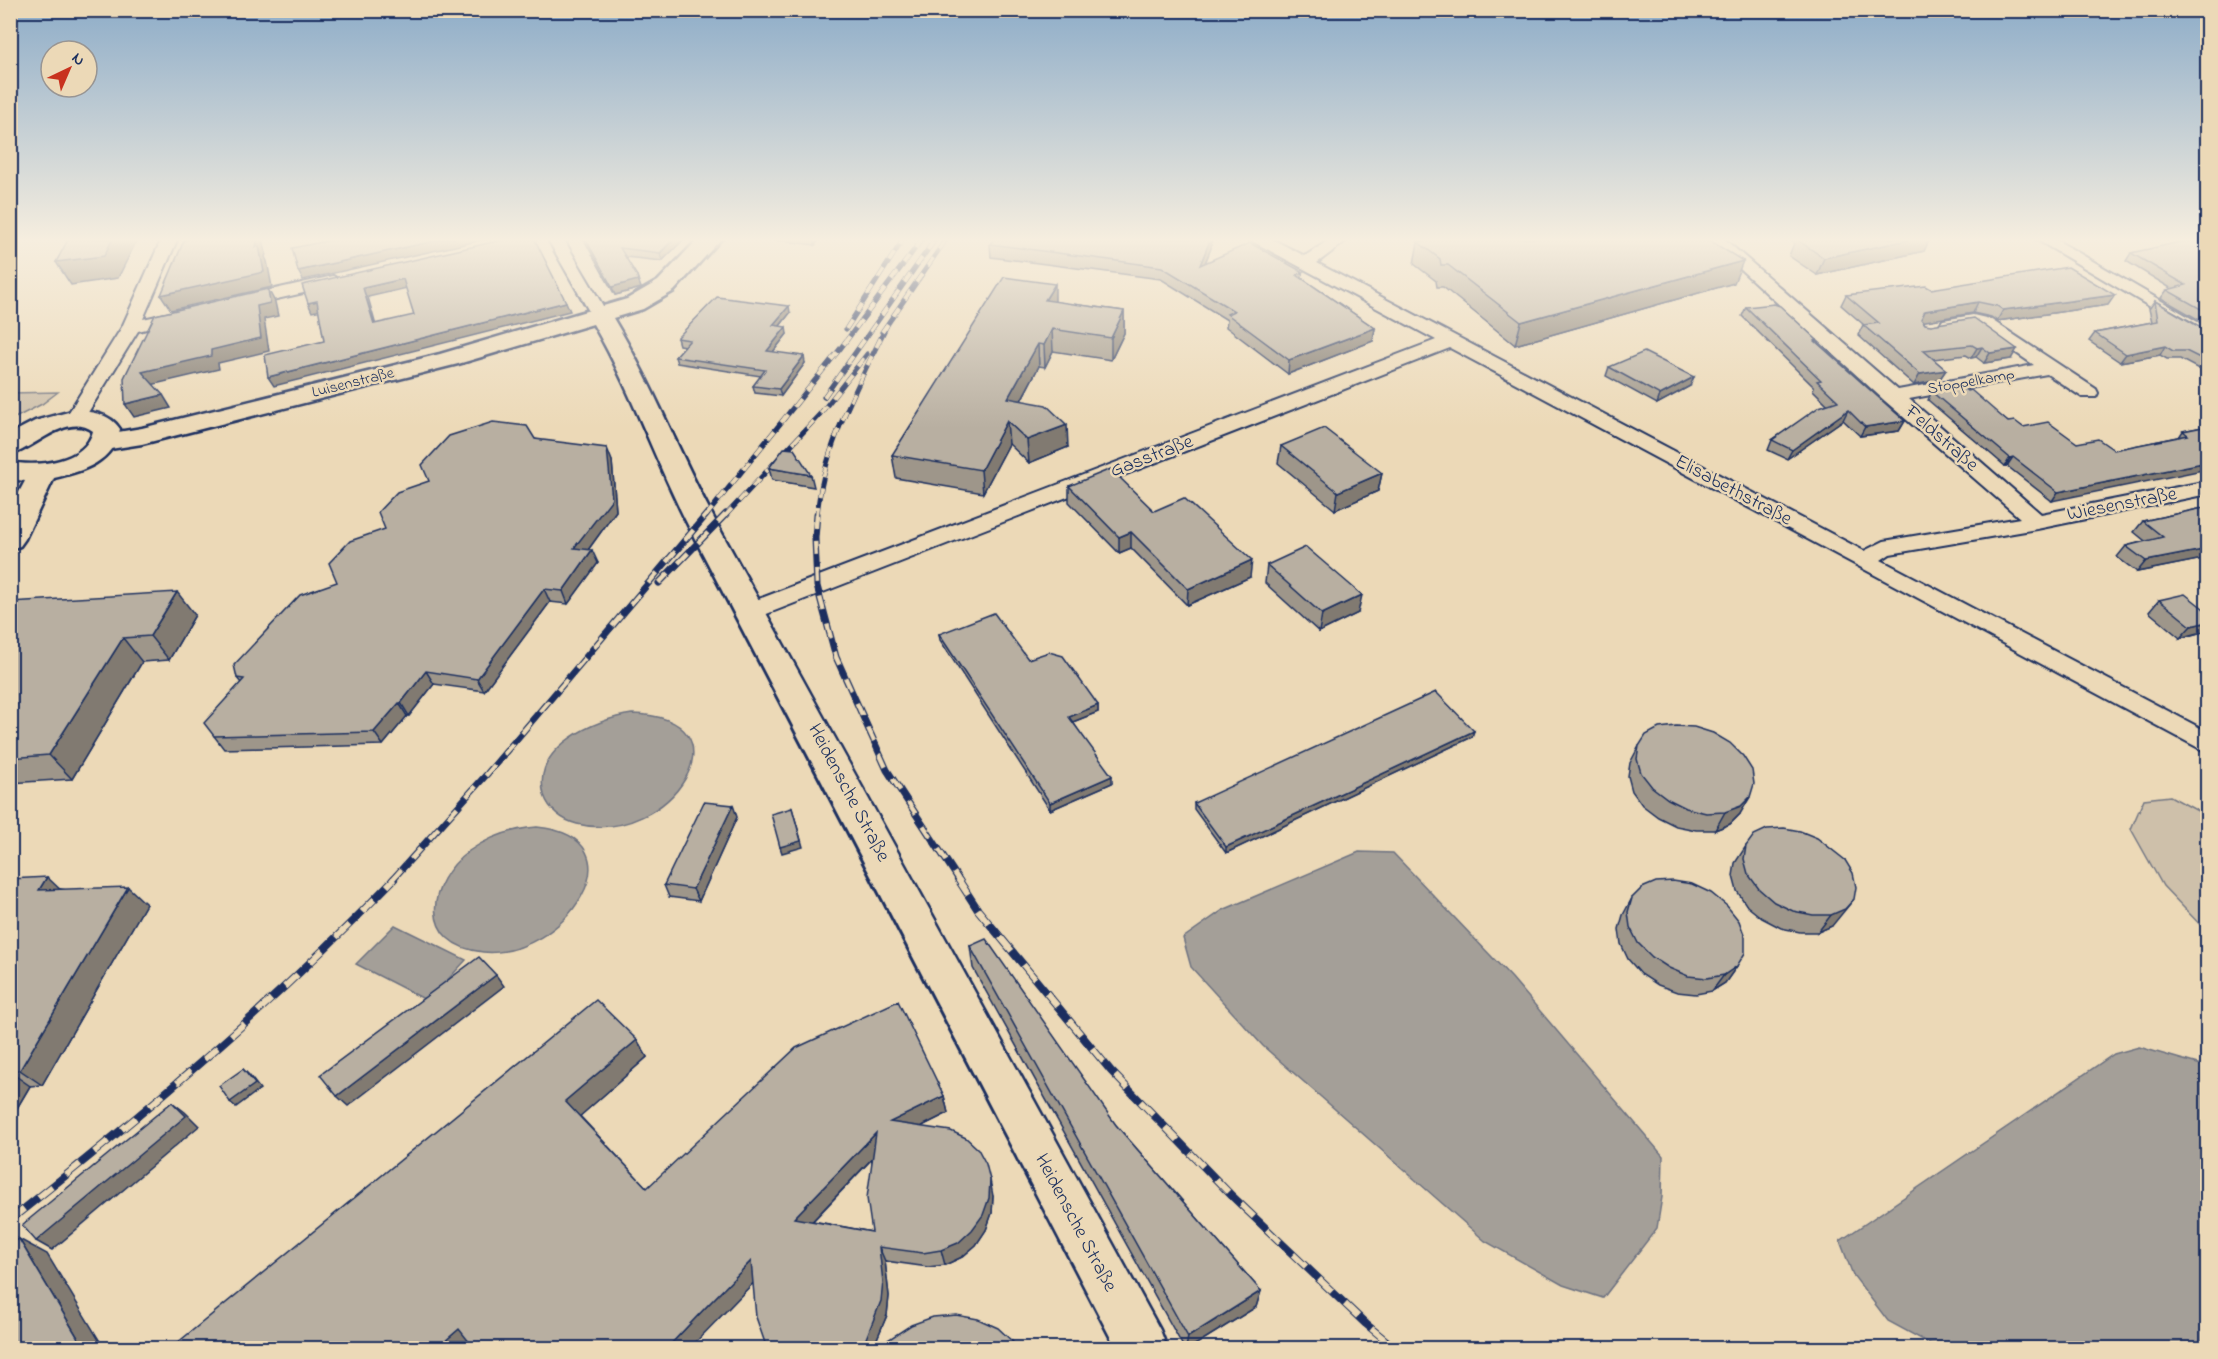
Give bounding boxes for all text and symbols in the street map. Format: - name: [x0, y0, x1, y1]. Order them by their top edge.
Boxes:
- north arrow: [39, 39, 99, 99]
- text: N: [66, 47, 90, 72]
- street label: Luisenstraße: [309, 361, 397, 405]
- street label: Stoppelkamp: [1926, 362, 2017, 401]
- street label: Feldstraße: [1897, 398, 1984, 479]
- street label: Gasstraße: [1106, 428, 1198, 486]
- street label: Elisabethstraße: [1669, 448, 1797, 534]
- street label: Wiesenstraße: [2065, 480, 2179, 530]
- street label: Heidensche Straße: [799, 719, 897, 867]
- street label: Heidensche Straße: [1026, 1149, 1124, 1297]

